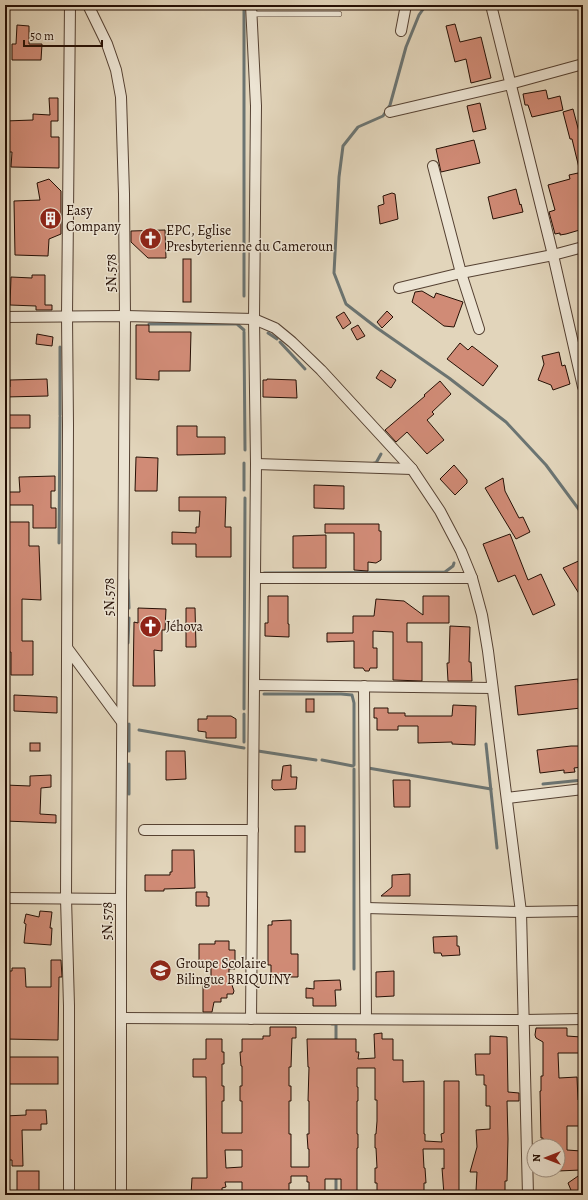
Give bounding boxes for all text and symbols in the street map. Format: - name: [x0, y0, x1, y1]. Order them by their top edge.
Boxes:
- scale bar: [24, 22, 102, 48]
- text: 50 m: [30, 28, 54, 44]
- place label: Easy Company: [66, 201, 121, 236]
- building icon: Easy Company: [37, 205, 63, 231]
- place label: EPC, Eglise Presbyterienne du Cameroun: [166, 221, 334, 256]
- church icon: EPC, Eglise Presbyterienne du Cameroun: [137, 225, 163, 251]
- street label: 5N.578: [102, 253, 121, 292]
- street label: 5N.578: [100, 577, 119, 616]
- church icon: Jéhova: [137, 613, 163, 639]
- place label: Jéhova: [166, 617, 204, 636]
- street label: 5N.578: [98, 901, 117, 940]
- place label: Groupe Scolaire Bilingue BRIQUINY: [176, 954, 291, 989]
- school or university icon: Groupe Scolaire Bilingue BRIQUINY: [147, 958, 173, 984]
- north arrow: [526, 1138, 566, 1178]
- text: N: [529, 1154, 544, 1162]

